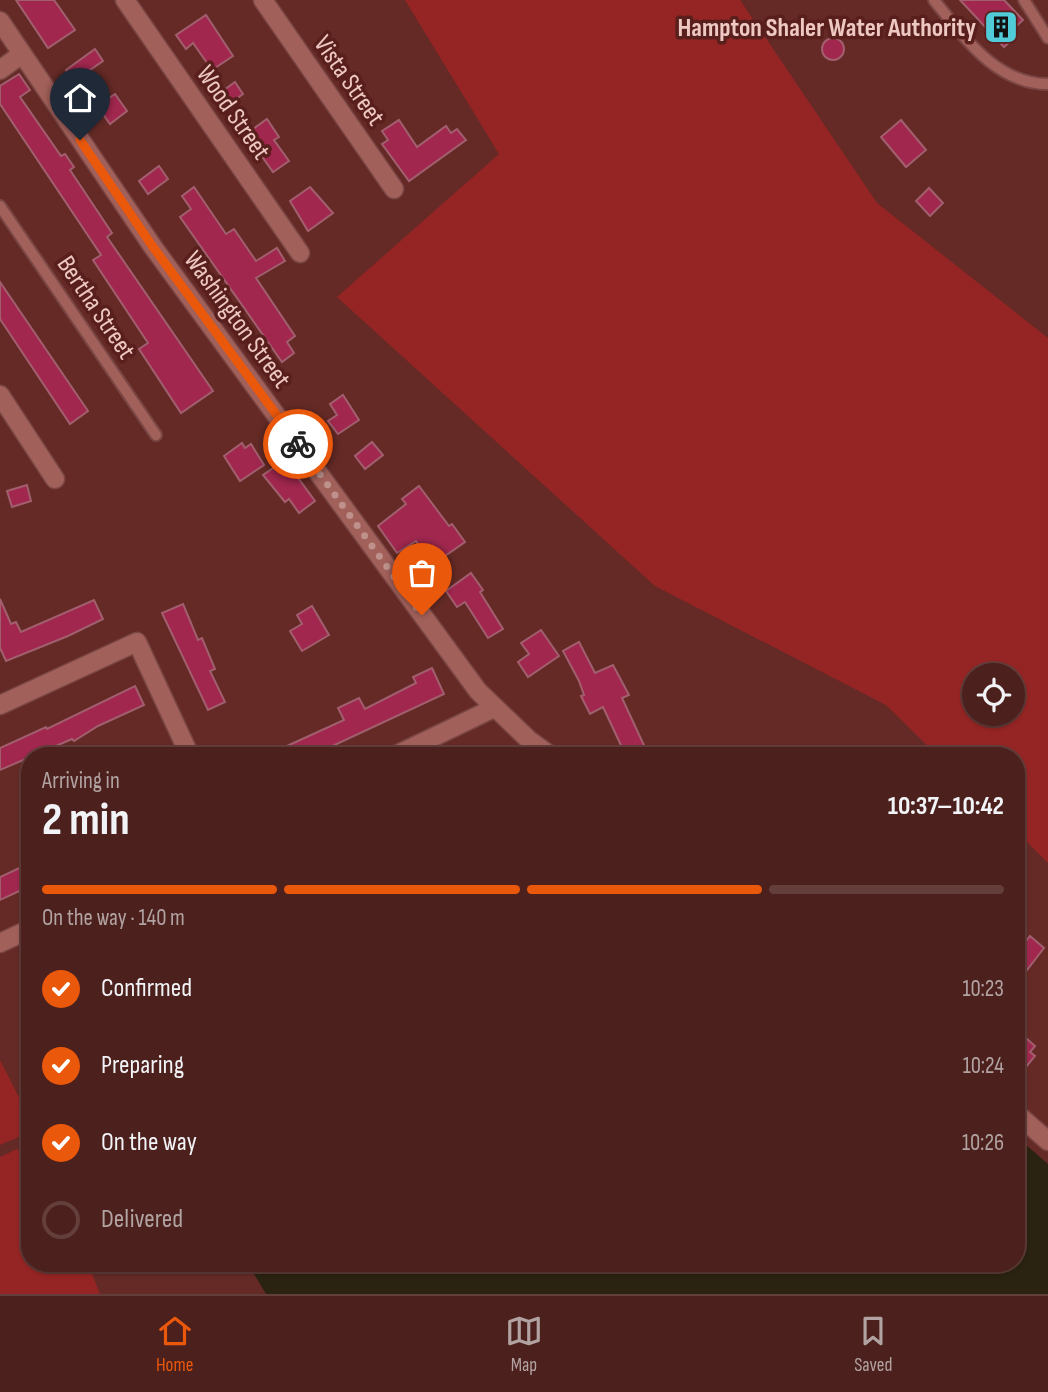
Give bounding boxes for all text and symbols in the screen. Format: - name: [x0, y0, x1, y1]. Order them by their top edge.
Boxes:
- building icon: Hampton Shaler Water Authority: [982, 8, 1020, 46]
- place label: Hampton Shaler Water Authority: [677, 13, 976, 44]
- street label: Vista Street: [307, 30, 391, 132]
- street label: Wood Street: [189, 60, 276, 166]
- pin: [50, 68, 110, 140]
- icon: home: [61, 79, 99, 117]
- street label: Washington Street: [177, 245, 297, 394]
- street label: Bertha Street: [50, 250, 142, 365]
- courier: [263, 409, 333, 479]
- icon: bike: [279, 425, 317, 463]
- pin: [392, 543, 452, 615]
- icon: bag: [403, 554, 441, 592]
- map controls: [962, 663, 1025, 726]
- button: locate: [962, 663, 1025, 726]
- text: Arriving in: [42, 767, 120, 795]
- text: 10:37–10:42: [888, 791, 1004, 822]
- text: 2 min: [42, 793, 130, 848]
- text: On the way · 140 m: [42, 904, 185, 932]
- icon: check: [42, 970, 80, 1008]
- text: Confirmed: [101, 973, 192, 1004]
- text: 10:23: [962, 975, 1004, 1003]
- icon: check: [42, 1047, 80, 1085]
- text: Preparing: [101, 1050, 184, 1081]
- text: 10:24: [963, 1052, 1004, 1080]
- icon: check: [42, 1124, 80, 1162]
- text: On the way: [101, 1127, 197, 1158]
- text: 10:26: [962, 1129, 1004, 1157]
- text: Delivered: [101, 1204, 183, 1235]
- tab: Home: [156, 1312, 194, 1377]
- tab: Map: [505, 1312, 543, 1377]
- tab: Saved: [854, 1312, 892, 1377]

